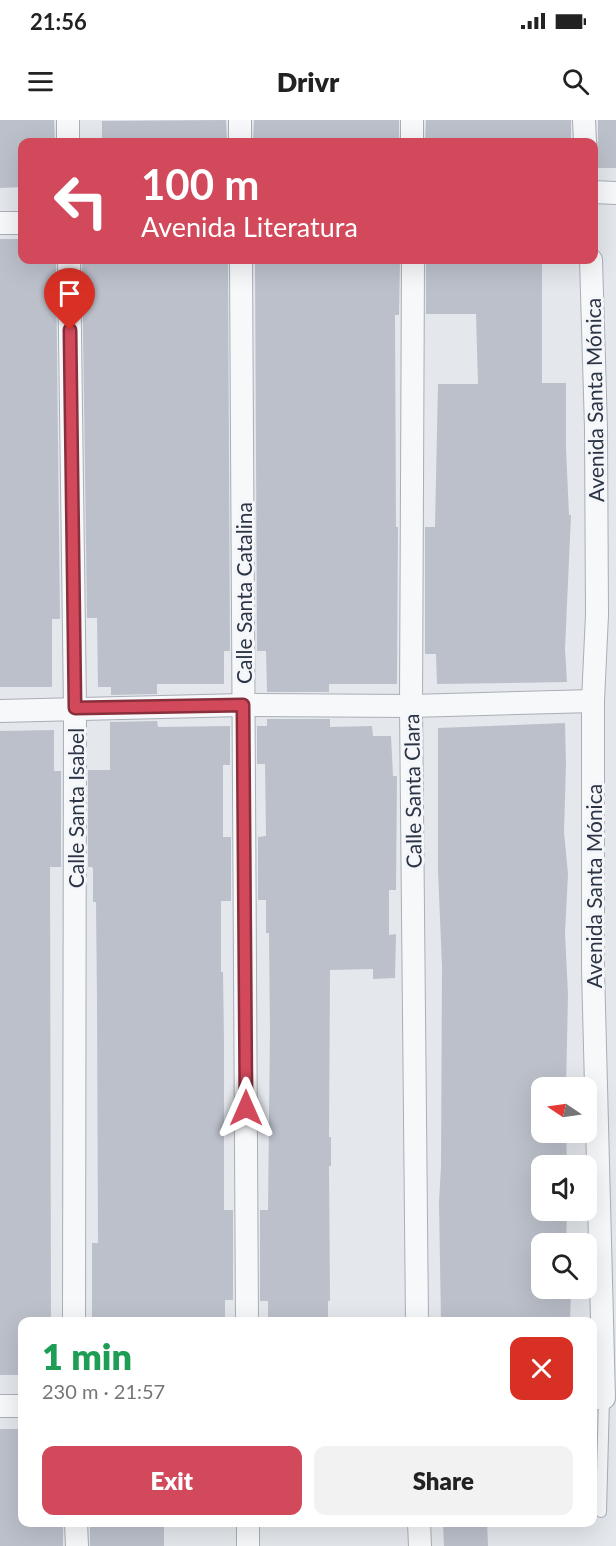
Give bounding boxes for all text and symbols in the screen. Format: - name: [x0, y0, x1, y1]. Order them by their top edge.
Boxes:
- text: 21:56: [30, 8, 87, 35]
- icon: menu: [24, 65, 57, 98]
- text: Drivr: [277, 65, 339, 98]
- icon: search: [559, 65, 592, 98]
- text: 100 m: [141, 159, 259, 209]
- icon: left: [42, 162, 120, 240]
- text: Avenida Literatura: [141, 210, 358, 243]
- pin: [44, 268, 95, 330]
- icon: arrive: [53, 277, 86, 310]
- street label: Avenida Santa Mónica: [580, 298, 608, 502]
- street label: Calle Santa Catalina: [231, 502, 256, 684]
- street label: Calle Santa Clara: [398, 713, 426, 869]
- street label: Calle Santa Isabel: [63, 728, 88, 888]
- street label: Avenida Santa Mónica: [581, 784, 606, 988]
- position arrow: [214, 1076, 278, 1140]
- north arrow: [531, 1077, 597, 1143]
- map controls: [531, 1077, 597, 1299]
- button: sound: [531, 1155, 597, 1221]
- button: search: [531, 1233, 597, 1299]
- text: 1 min: [42, 1334, 132, 1378]
- button: close: [510, 1337, 573, 1400]
- text: 230 m · 21:57: [42, 1379, 165, 1403]
- button: Exit: [42, 1446, 302, 1515]
- button: Share: [314, 1446, 573, 1515]

